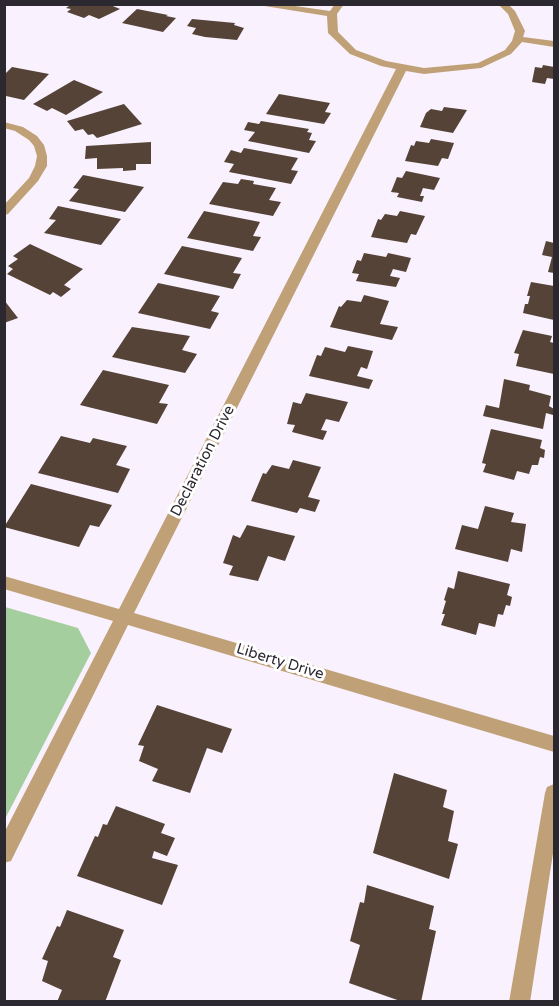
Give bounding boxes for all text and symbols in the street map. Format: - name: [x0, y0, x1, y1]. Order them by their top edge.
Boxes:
- street label: Declaration Drive: [167, 402, 239, 520]
- street label: Liberty Drive: [234, 640, 326, 684]

